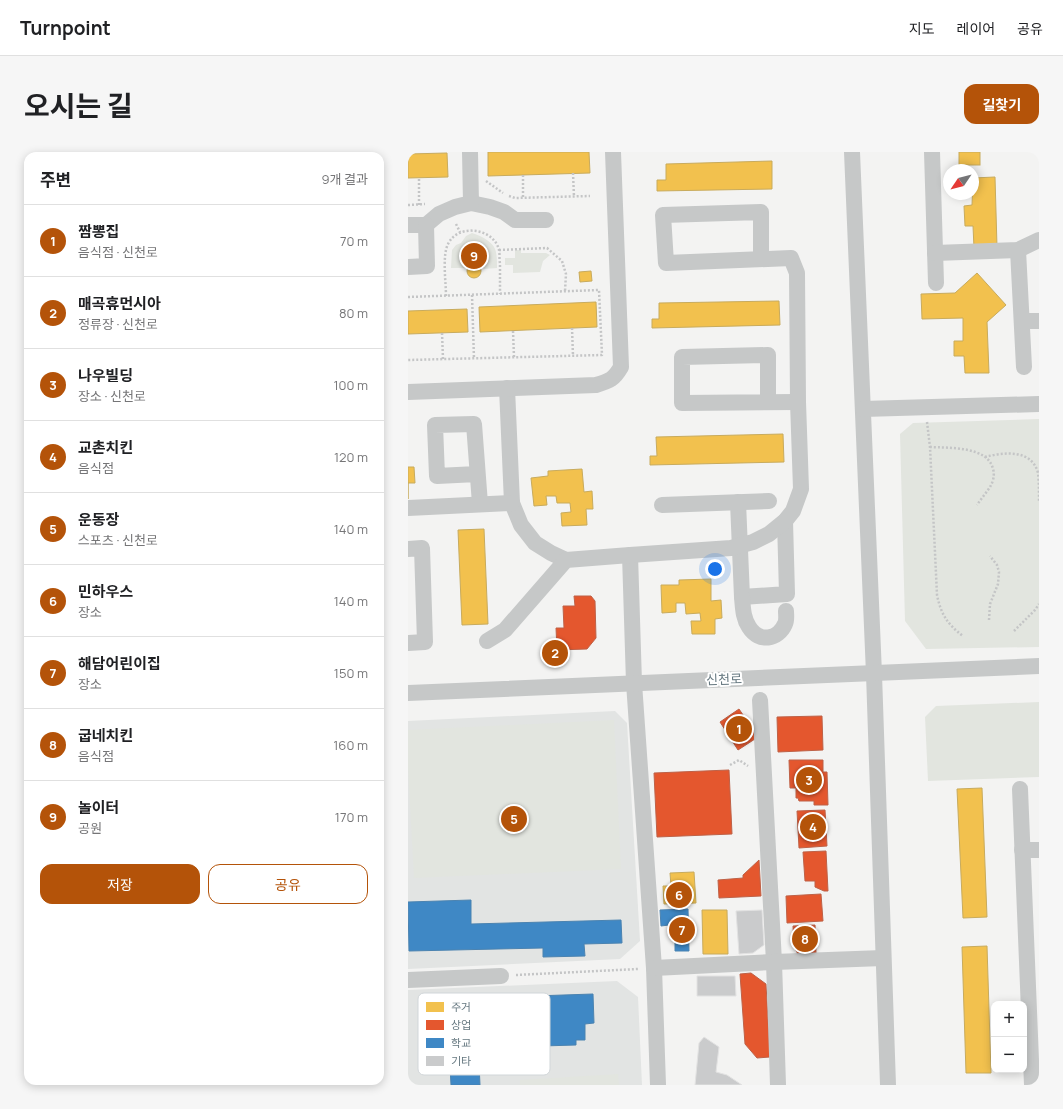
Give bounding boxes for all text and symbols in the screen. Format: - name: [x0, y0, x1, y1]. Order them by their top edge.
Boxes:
- text: Turnpoint: [20, 15, 111, 41]
- text: 지도: [909, 19, 935, 38]
- text: 레이어: [957, 19, 995, 38]
- text: 공유: [1017, 19, 1043, 38]
- button: 길찾기: [964, 84, 1039, 124]
- text: 오시는 길: [24, 86, 133, 124]
- north arrow: [943, 164, 979, 200]
- text: 주변: [40, 168, 71, 191]
- text: 9개 결과: [321, 170, 368, 188]
- text: 짬뽕집: [78, 221, 119, 242]
- text: 1: [50, 232, 56, 250]
- text: 70 m: [340, 232, 368, 250]
- pin: 9: [461, 241, 487, 271]
- text: 음식점 · 신천로: [78, 243, 158, 261]
- text: 매곡휴먼시아: [78, 293, 161, 314]
- text: 2: [49, 304, 57, 322]
- text: 80 m: [339, 304, 368, 322]
- text: 정류장 · 신천로: [78, 315, 158, 333]
- text: 나우빌딩: [78, 365, 133, 386]
- text: 3: [49, 376, 57, 394]
- text: 100 m: [333, 376, 368, 394]
- text: 장소 · 신천로: [78, 387, 146, 405]
- text: 교촌치킨: [78, 437, 133, 458]
- text: 4: [49, 448, 57, 466]
- text: 120 m: [334, 448, 368, 466]
- text: 음식점: [78, 459, 114, 477]
- text: 운동장: [78, 509, 119, 530]
- text: 5: [49, 520, 57, 538]
- text: 140 m: [334, 520, 368, 538]
- text: 스포츠 · 신천로: [78, 531, 158, 549]
- your location: [705, 559, 725, 579]
- text: 민하우스: [78, 581, 133, 602]
- text: 6: [49, 592, 57, 610]
- text: 140 m: [334, 592, 368, 610]
- text: 장소: [78, 603, 102, 621]
- pin: 2: [542, 638, 568, 668]
- text: 해담어린이집: [78, 653, 161, 674]
- text: 7: [50, 664, 56, 682]
- text: 150 m: [334, 664, 368, 682]
- street label: 신천로: [706, 669, 742, 689]
- text: 장소: [78, 675, 102, 693]
- pin: 1: [726, 714, 752, 744]
- text: 굽네치킨: [78, 725, 133, 746]
- text: 8: [49, 736, 57, 754]
- text: 160 m: [333, 736, 368, 754]
- text: 음식점: [78, 747, 114, 765]
- pin: 3: [796, 765, 822, 795]
- text: 놀이터: [78, 797, 119, 818]
- pin: 5: [501, 804, 527, 834]
- text: 9: [49, 808, 57, 826]
- text: 170 m: [335, 808, 368, 826]
- pin: 4: [800, 812, 826, 842]
- text: 공원: [78, 819, 102, 837]
- button: 저장: [40, 864, 200, 904]
- button: 공유: [208, 864, 368, 904]
- pin: 6: [666, 880, 692, 910]
- pin: 7: [669, 915, 695, 945]
- pin: 8: [792, 924, 818, 954]
- legend: [418, 993, 550, 1075]
- text: 주거: [451, 999, 471, 1014]
- map controls: [991, 1001, 1027, 1073]
- button: +: [991, 1001, 1027, 1037]
- text: 상업: [451, 1017, 471, 1032]
- text: 학교: [451, 1035, 471, 1050]
- button: −: [991, 1037, 1027, 1073]
- text: 기타: [451, 1053, 471, 1068]

